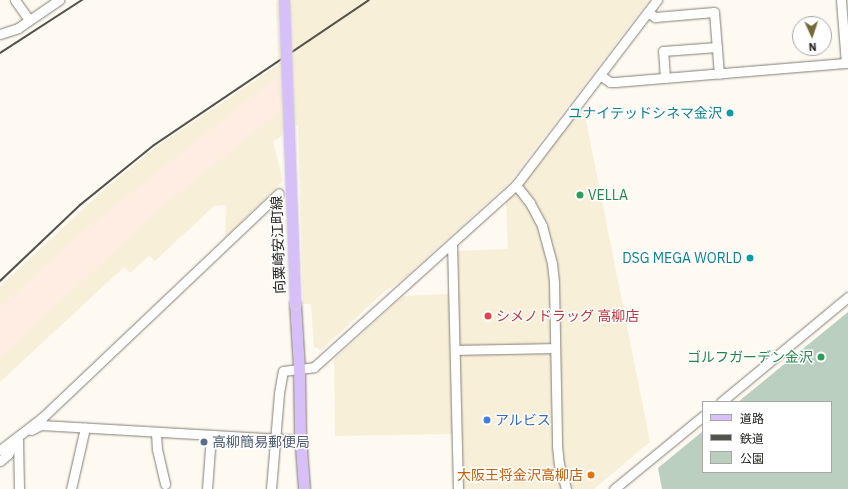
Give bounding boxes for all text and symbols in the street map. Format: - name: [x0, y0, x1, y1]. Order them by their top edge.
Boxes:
- north arrow: [792, 16, 832, 56]
- text: N: [808, 40, 817, 54]
- place label: ユナイテッドシネマ金沢: [568, 105, 722, 121]
- marker: ユナイテッドシネマ金沢: [725, 108, 735, 118]
- place label: VELLA: [588, 187, 628, 203]
- marker: VELLA: [575, 190, 585, 200]
- street label: 向粟崎安江町線: [268, 196, 288, 294]
- place label: DSG MEGA WORLD: [622, 250, 742, 266]
- marker: DSG MEGA WORLD: [745, 253, 755, 263]
- place label: シメノドラッグ 高柳店: [496, 308, 639, 324]
- marker: シメノドラッグ 高柳店: [483, 311, 493, 321]
- place label: ゴルフガーデン金沢: [687, 349, 813, 365]
- marker: ゴルフガーデン金沢: [816, 352, 826, 362]
- legend: [702, 401, 832, 473]
- text: 道路: [740, 411, 764, 426]
- place label: アルビス: [495, 412, 551, 428]
- marker: アルビス: [482, 415, 492, 425]
- text: 鉄道: [740, 431, 764, 446]
- place label: 高柳簡易郵便局: [212, 434, 310, 450]
- marker: 高柳簡易郵便局: [199, 437, 209, 447]
- text: 公園: [740, 451, 764, 466]
- place label: 大阪王将金沢高柳店: [457, 467, 583, 483]
- marker: 大阪王将金沢高柳店: [586, 470, 596, 480]

